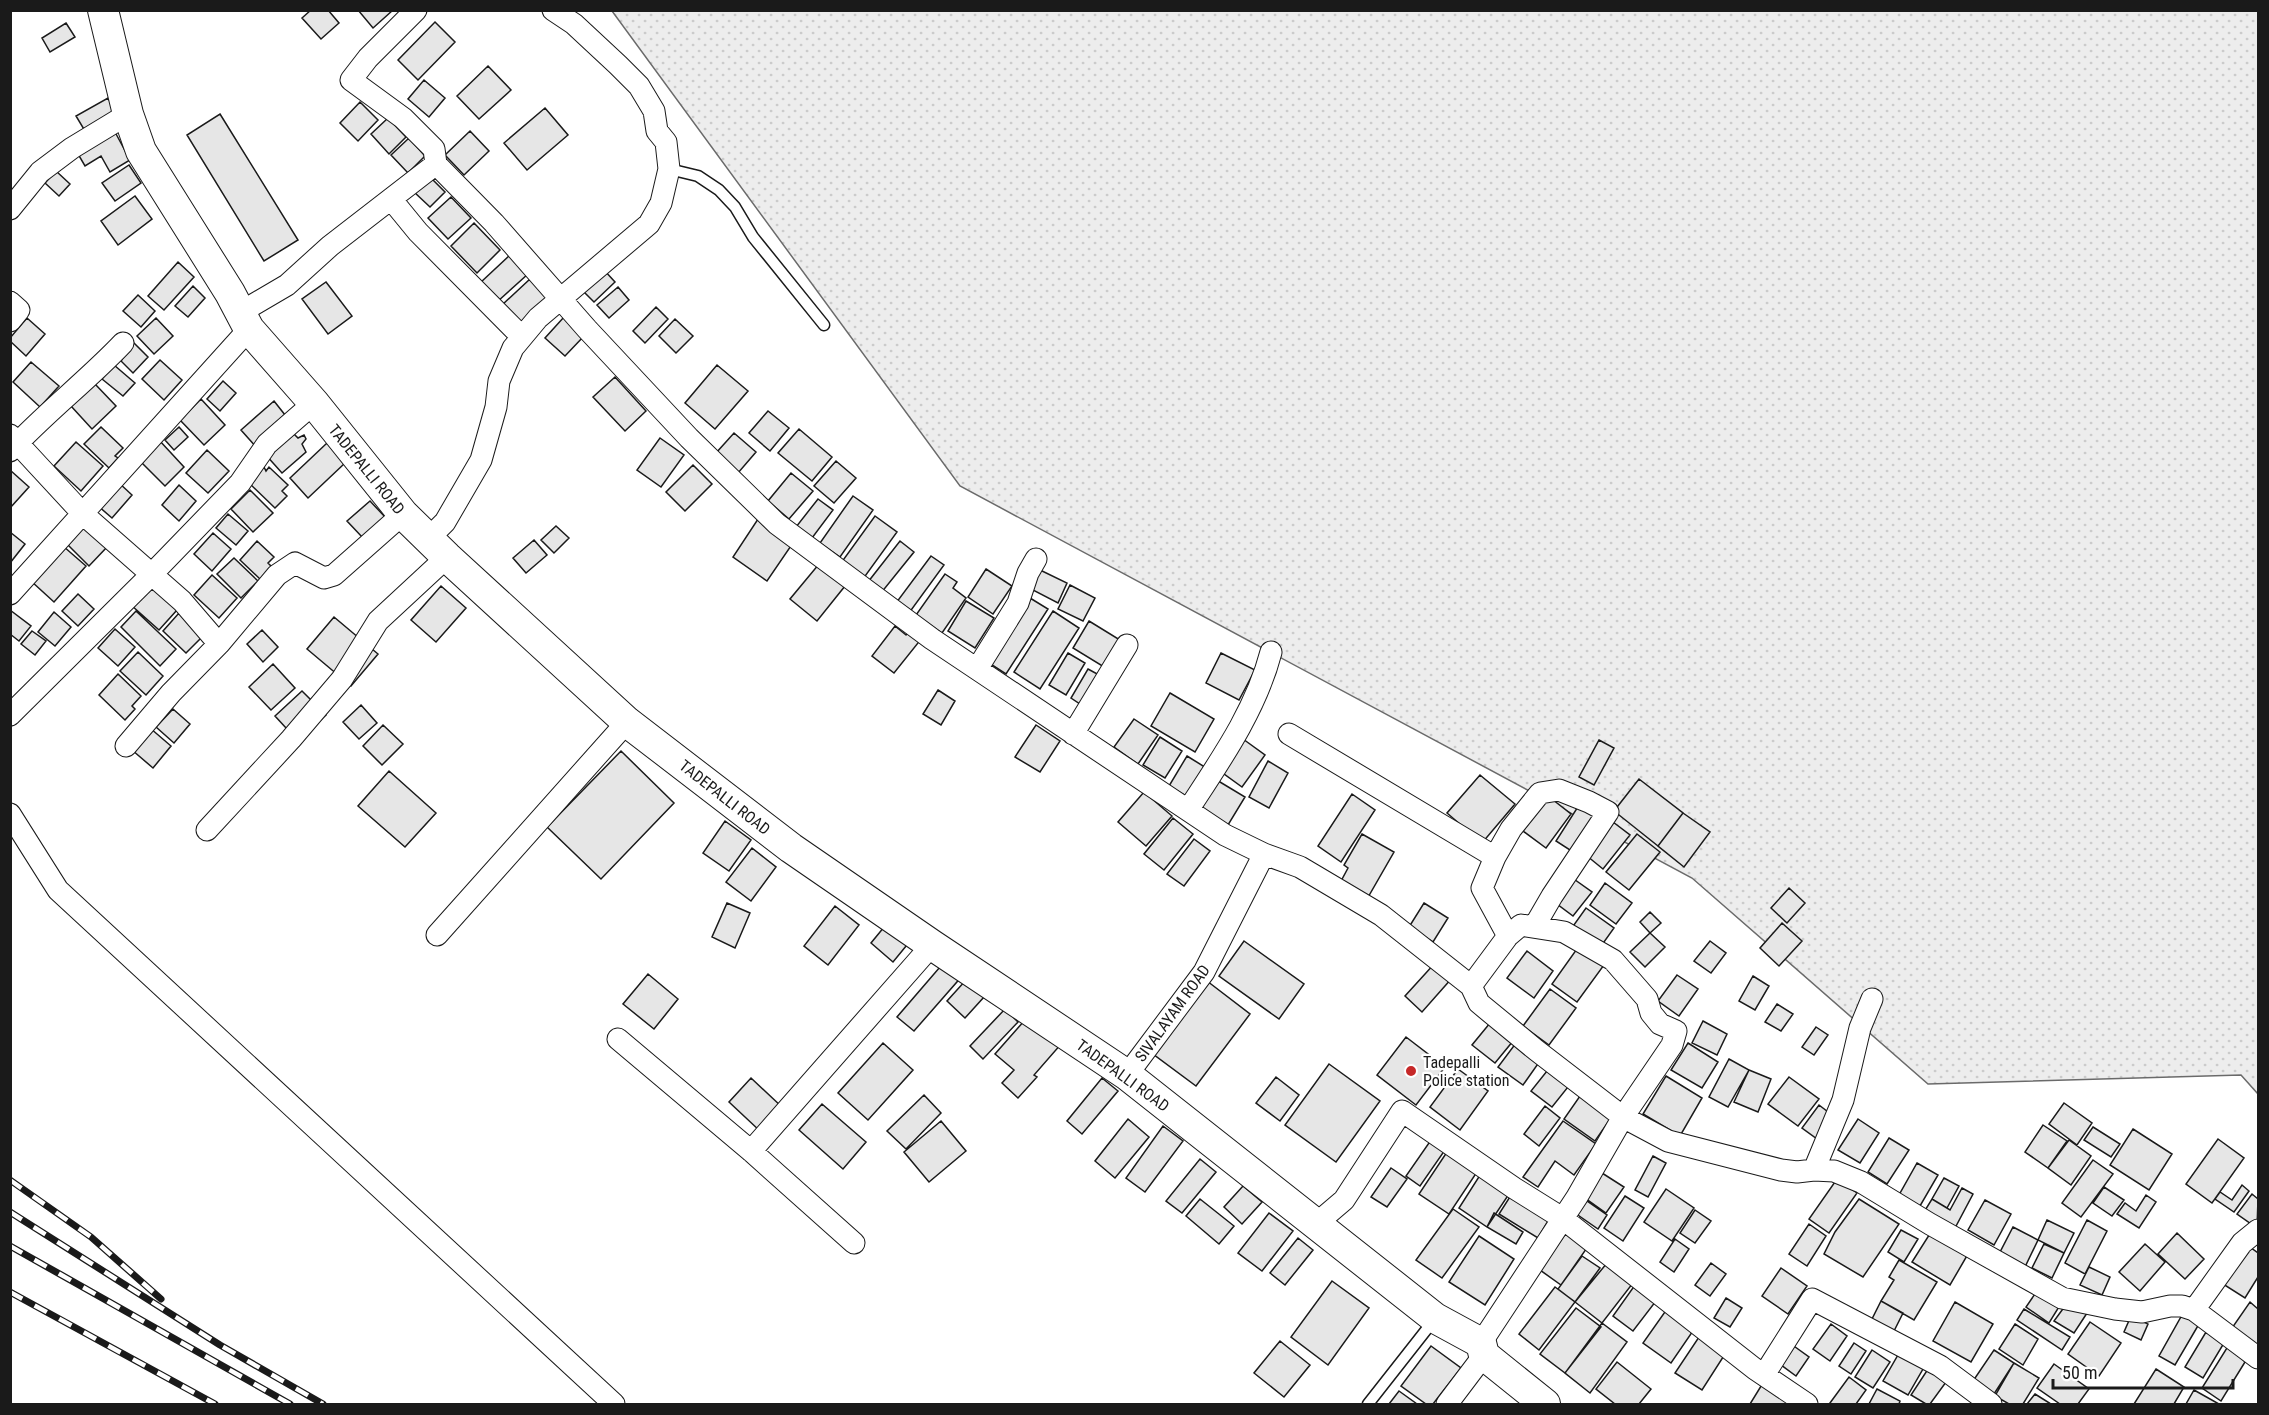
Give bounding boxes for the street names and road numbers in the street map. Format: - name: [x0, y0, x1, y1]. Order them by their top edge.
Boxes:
- street label: TADEPALLI ROAD: [325, 421, 409, 518]
- street label: TADEPALLI ROAD: [675, 756, 774, 839]
- street label: SIVALAYAM ROAD: [1131, 961, 1214, 1065]
- street label: TADEPALLI ROAD: [1073, 1035, 1173, 1115]

